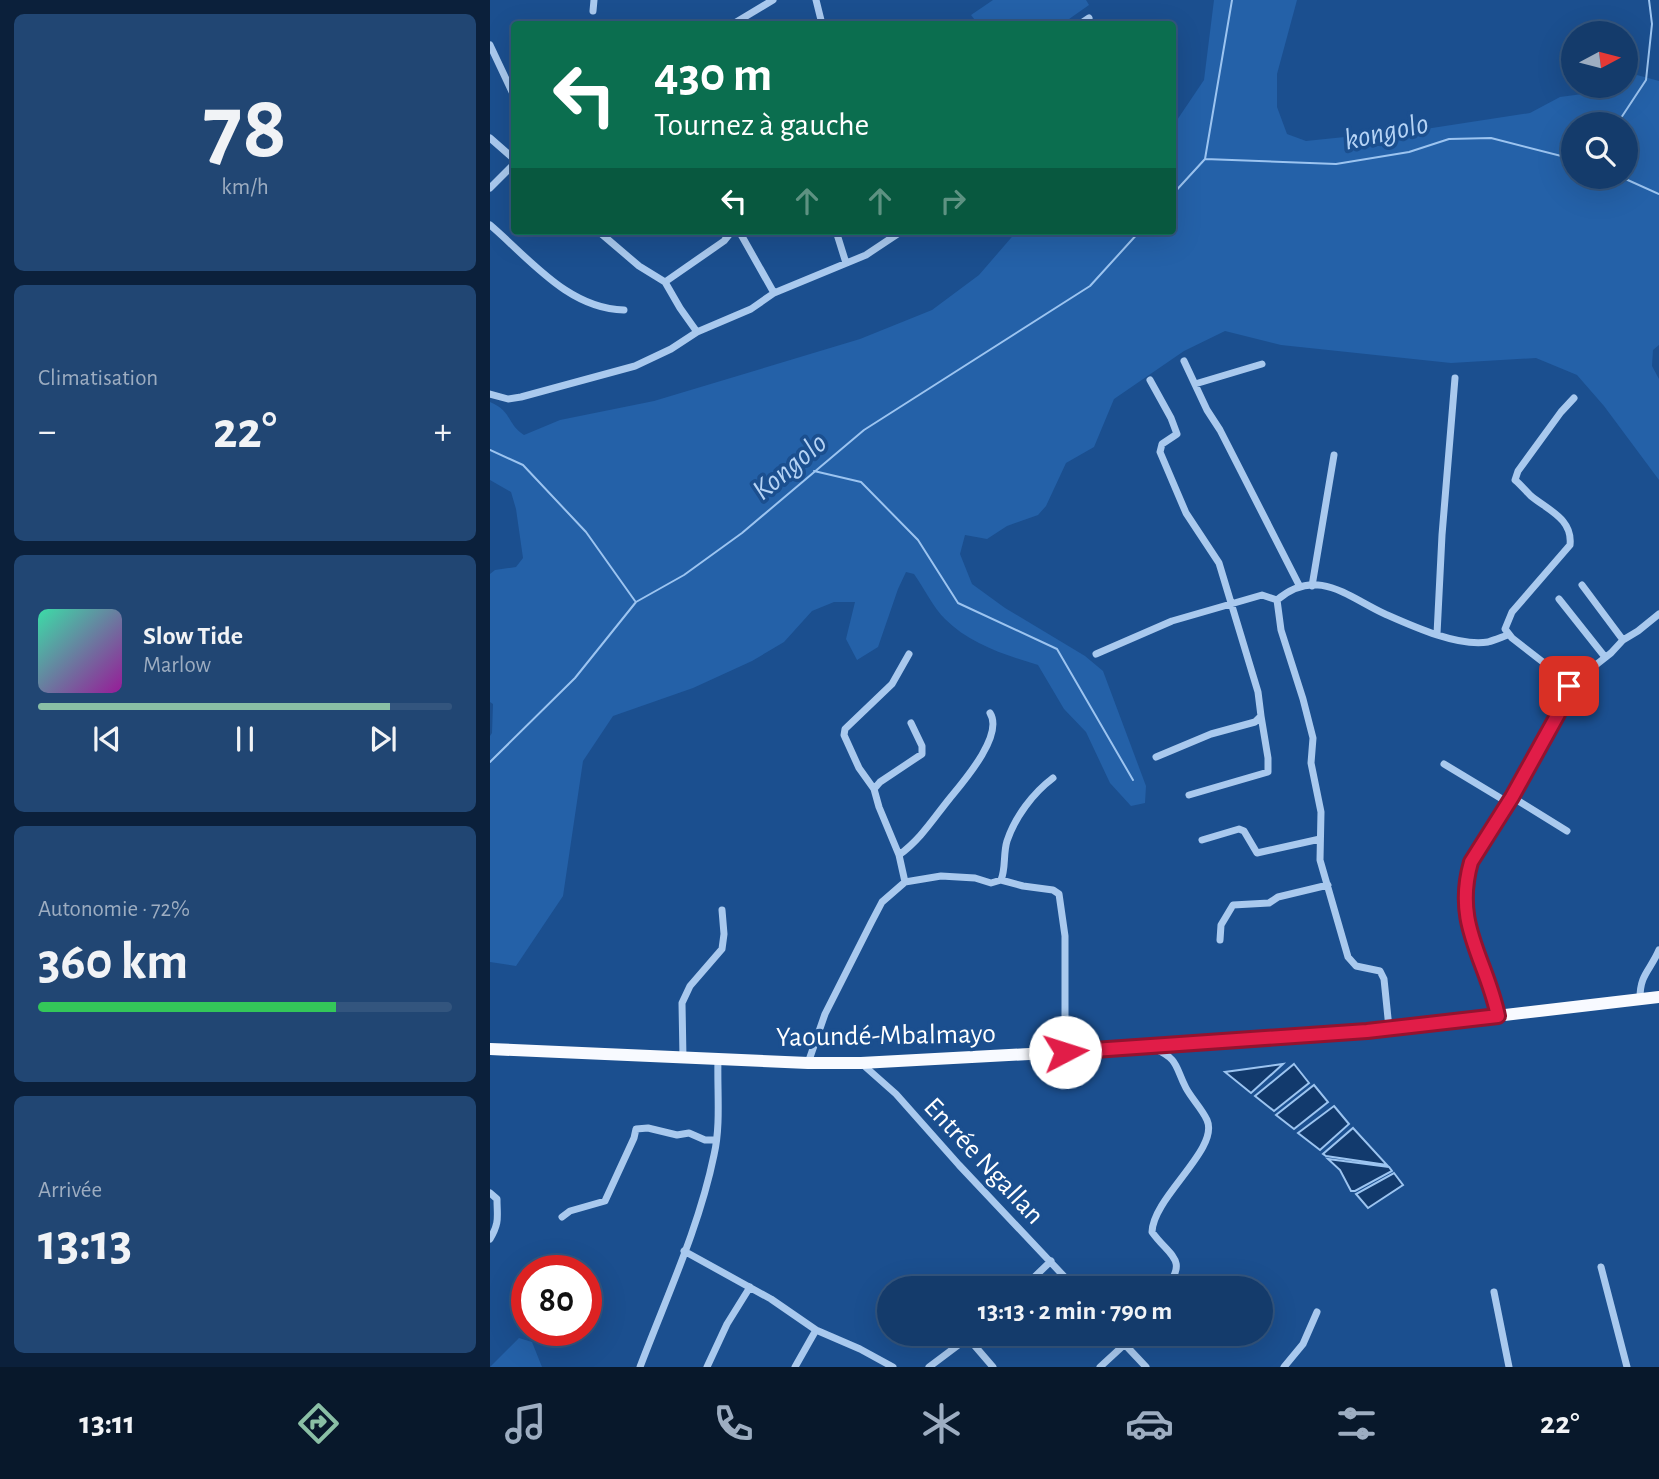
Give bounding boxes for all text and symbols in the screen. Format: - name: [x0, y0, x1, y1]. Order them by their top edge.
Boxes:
- north arrow: [1561, 21, 1638, 98]
- map controls: [1561, 21, 1638, 189]
- icon: left: [539, 49, 630, 140]
- text: 430 m: [654, 51, 772, 100]
- text: 78: [203, 83, 287, 174]
- water label: kongolo: [1341, 108, 1431, 156]
- text: Tournez à gauche: [654, 109, 869, 141]
- button: search: [1561, 112, 1638, 189]
- text: km/h: [221, 176, 269, 199]
- icon: left: [715, 182, 753, 220]
- icon: ahead: [788, 182, 826, 220]
- icon: ahead: [861, 182, 899, 220]
- icon: right: [934, 182, 972, 220]
- text: Climatisation: [38, 367, 158, 390]
- text: 22°: [213, 405, 277, 457]
- text: −: [38, 413, 56, 451]
- text: +: [434, 413, 452, 451]
- water label: Kongolo: [747, 427, 832, 506]
- text: Slow Tide: [143, 623, 243, 649]
- text: Marlow: [143, 654, 211, 677]
- pin: [1539, 656, 1599, 716]
- icon: arrive: [1550, 667, 1588, 705]
- icon: previous: [88, 720, 126, 758]
- icon: pause: [226, 720, 264, 758]
- icon: next: [364, 720, 402, 758]
- text: Autonomie · 72%: [38, 898, 190, 921]
- text: 360 km: [38, 936, 188, 988]
- position arrow: [1028, 1015, 1102, 1089]
- street label: Yaoundé-Mbalmayo: [776, 1020, 996, 1052]
- street label: Entrée Ngallan: [918, 1093, 1049, 1230]
- text: Arrivée: [38, 1179, 102, 1202]
- text: 13:13: [38, 1217, 132, 1269]
- speed limit sign: 80: [511, 1255, 602, 1346]
- text: 13:13 · 2 min · 790 m: [978, 1298, 1172, 1324]
- icon: directions: [294, 1399, 343, 1448]
- icon: music: [501, 1399, 550, 1448]
- icon: phone: [709, 1399, 758, 1448]
- icon: climate: [917, 1399, 966, 1448]
- icon: car: [1125, 1399, 1174, 1448]
- icon: filters: [1332, 1399, 1381, 1448]
- text: 13:11: [79, 1407, 135, 1439]
- text: 22°: [1540, 1407, 1580, 1439]

